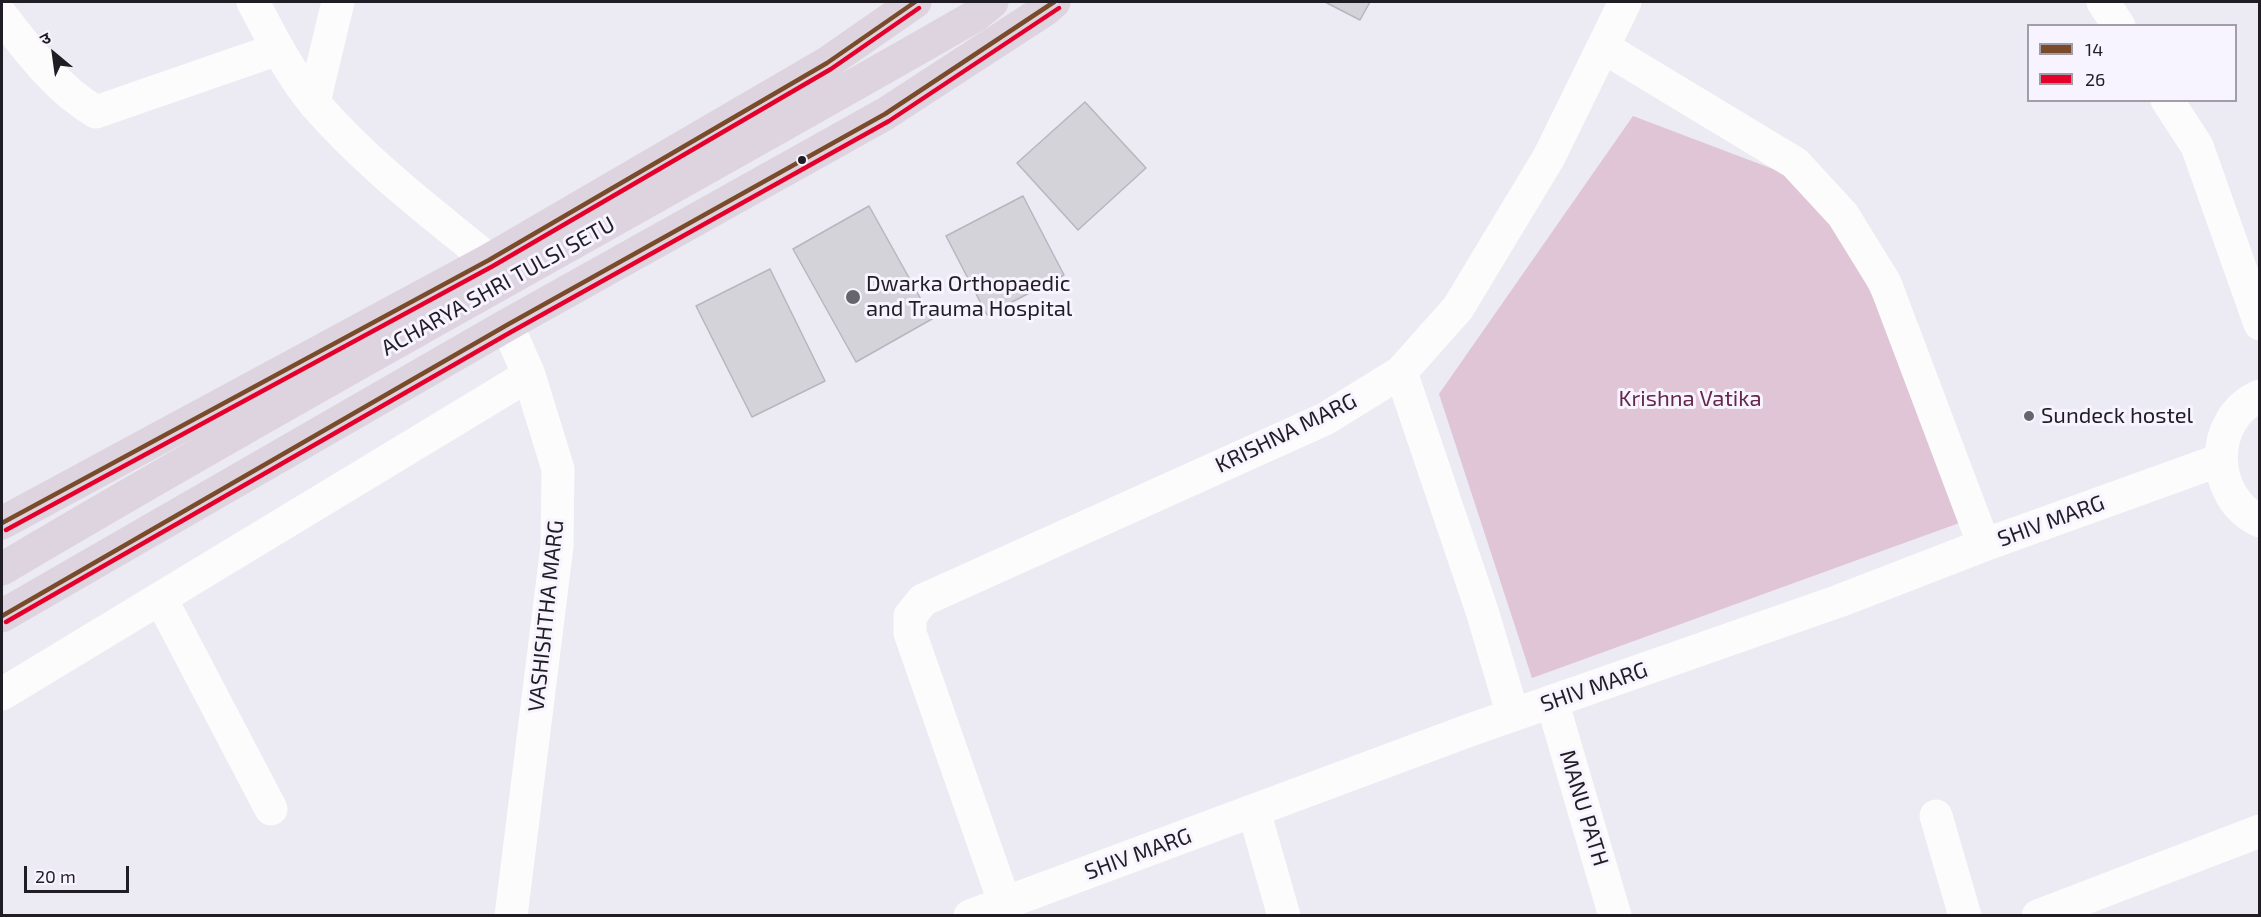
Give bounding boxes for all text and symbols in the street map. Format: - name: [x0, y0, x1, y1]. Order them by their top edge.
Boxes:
- north arrow: [24, 24, 84, 84]
- legend: [2027, 24, 2237, 102]
- text: उ: [36, 27, 54, 48]
- text: 14: [2085, 38, 2103, 60]
- text: 26: [2085, 68, 2105, 90]
- unlabelled marker: [796, 154, 808, 166]
- street label: ACHARYA SHRI TULSI SETU: [377, 211, 619, 361]
- place label: Dwarka Orthopaedic and Trauma Hospital: [866, 271, 1072, 322]
- marker: Dwarka Orthopaedic and Trauma Hospital: [844, 288, 862, 306]
- park label: Krishna Vatika: [1619, 386, 1761, 412]
- street label: KRISHNA MARG: [1211, 387, 1361, 479]
- place label: Sundeck hostel: [2041, 403, 2193, 429]
- marker: Sundeck hostel: [2022, 409, 2036, 423]
- street label: SHIV MARG: [1994, 490, 2108, 552]
- street label: VASHISHTHA MARG: [523, 519, 569, 713]
- street label: SHIV MARG: [1537, 656, 1651, 718]
- street label: MANU PATH: [1554, 747, 1614, 869]
- street label: SHIV MARG: [1081, 823, 1195, 885]
- scale bar: [27, 854, 132, 892]
- text: 20 m: [35, 865, 76, 887]

